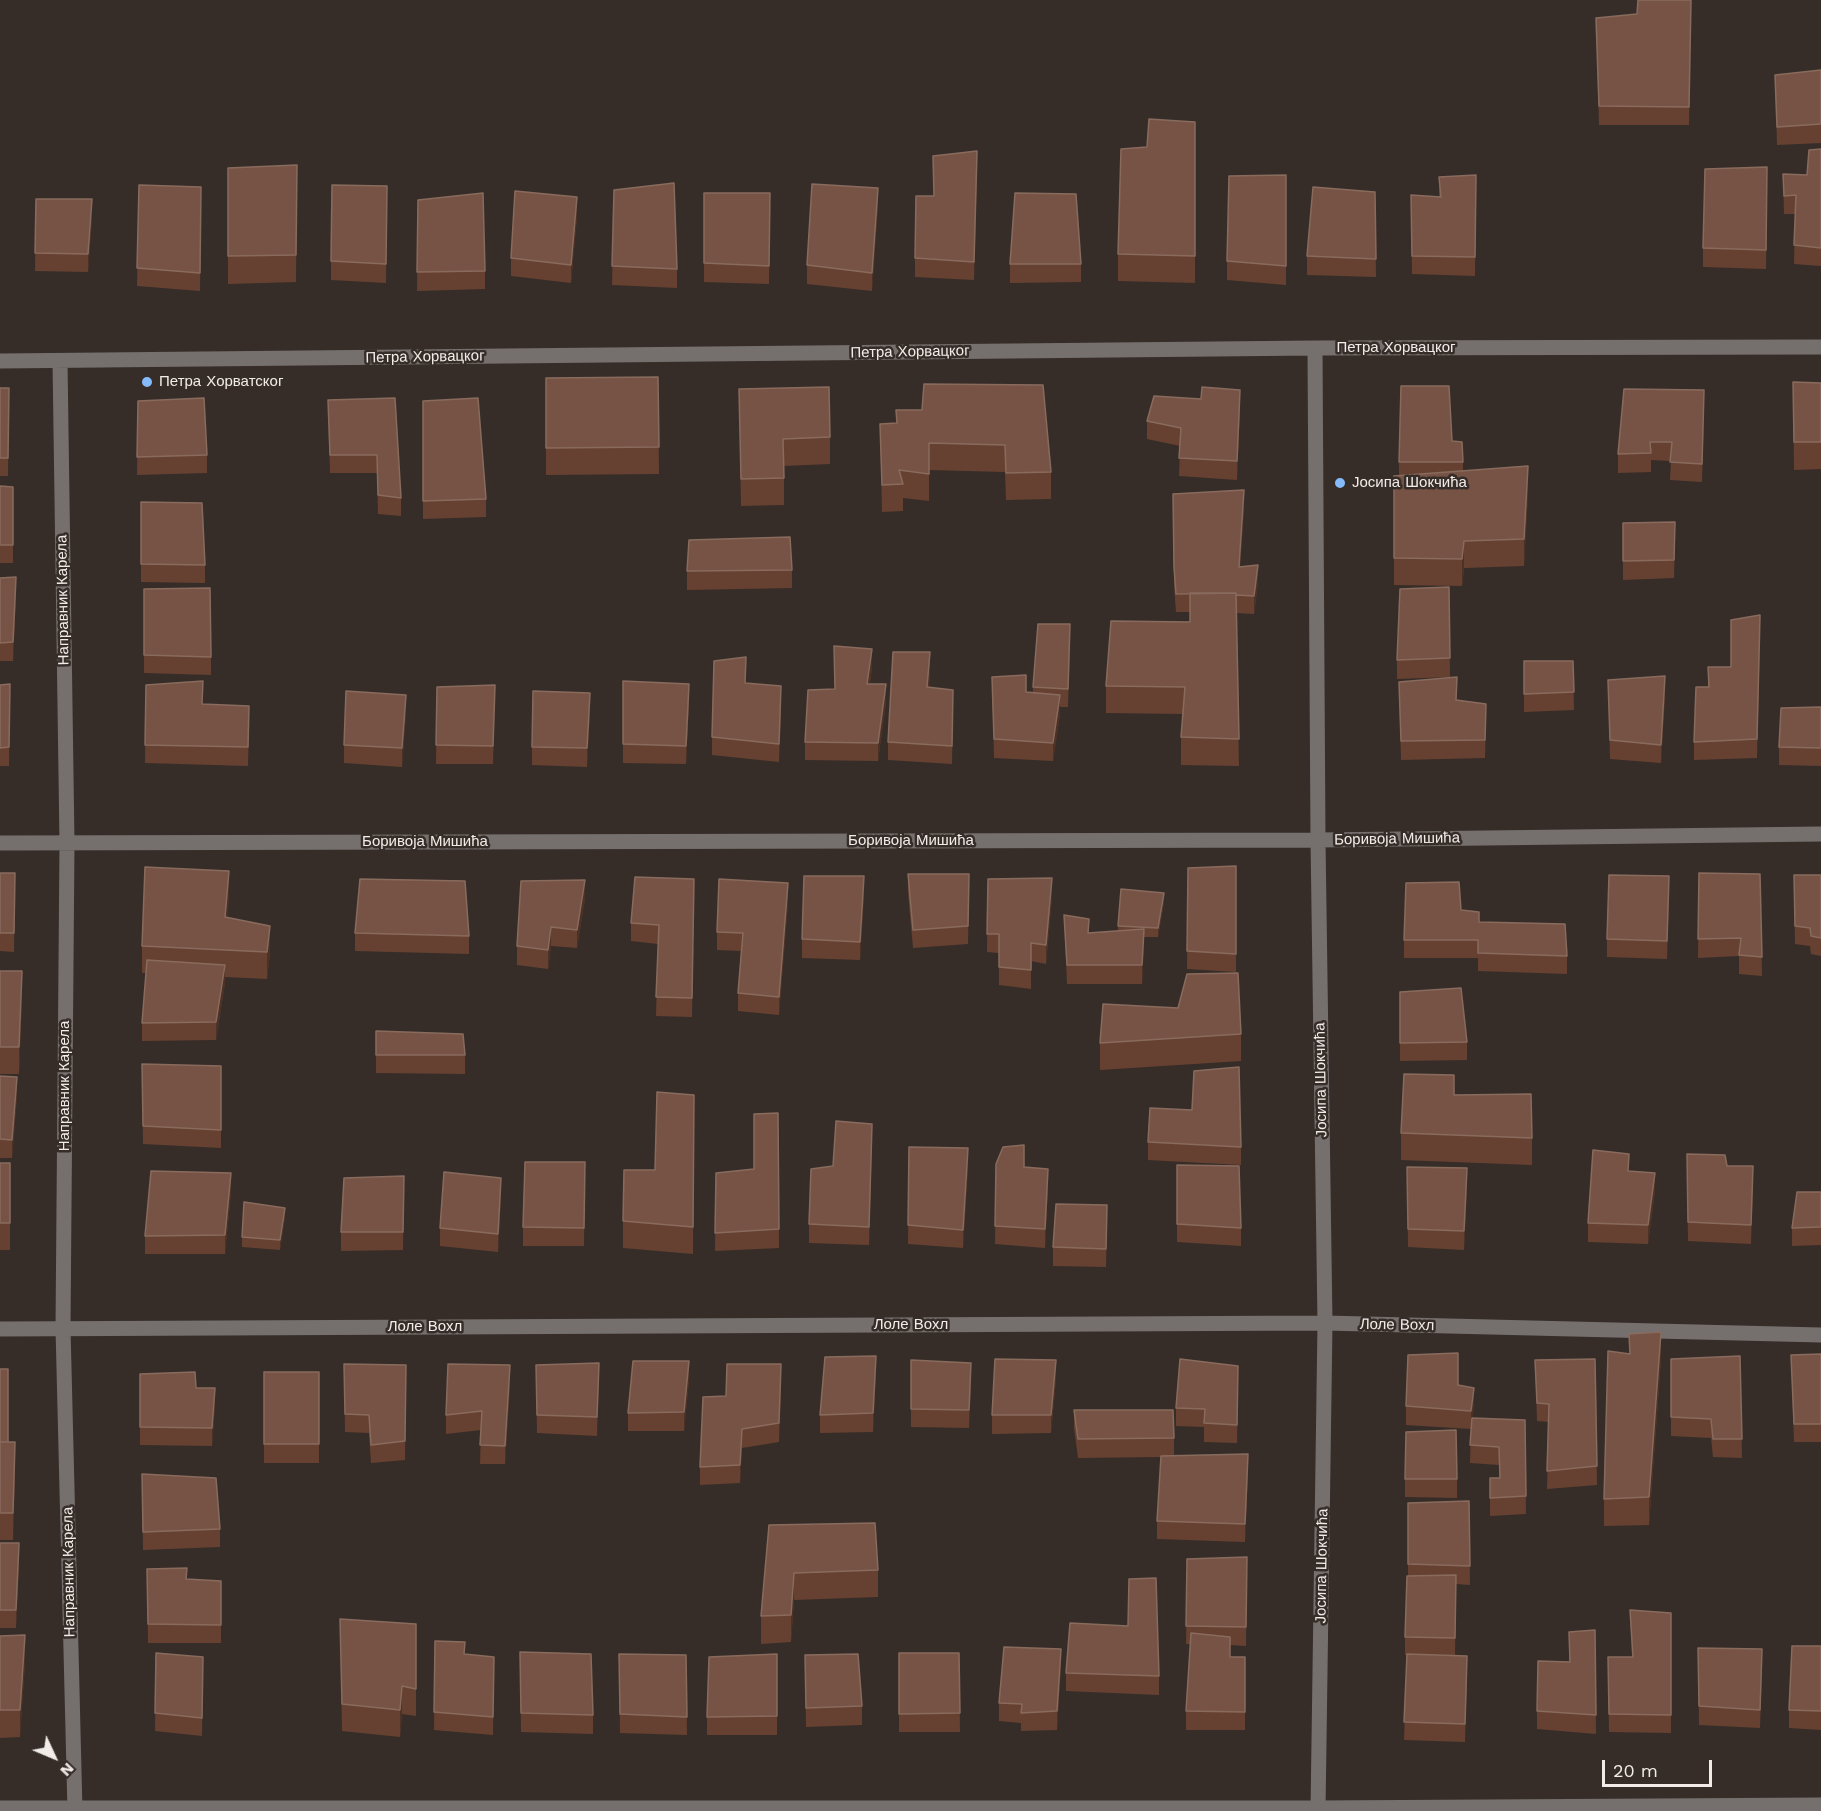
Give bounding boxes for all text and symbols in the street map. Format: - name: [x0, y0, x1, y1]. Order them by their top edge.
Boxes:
- street label: Петра Хорвацког: [1336, 339, 1456, 357]
- street label: Петра Хорвацког: [850, 342, 970, 362]
- street label: Петра Хорвацког: [365, 347, 485, 367]
- place label: Петра Хорватског: [159, 373, 283, 391]
- marker: Петра Хорватског: [140, 375, 154, 389]
- place label: Јосипа Шокчића: [1352, 474, 1467, 492]
- marker: Јосипа Шокчића: [1333, 476, 1347, 490]
- street label: Направник Карела: [53, 535, 73, 665]
- street label: Боривоја Мишића: [1334, 829, 1460, 849]
- street label: Боривоја Мишића: [848, 832, 974, 850]
- street label: Боривоја Мишића: [362, 833, 488, 851]
- street label: Направник Карела: [56, 1021, 74, 1151]
- street label: Јосипа Шокчића: [1311, 1022, 1331, 1138]
- street label: Лоле Вохл: [1360, 1315, 1434, 1335]
- street label: Лоле Вохл: [874, 1316, 948, 1334]
- street label: Лоле Вохл: [388, 1318, 462, 1336]
- street label: Направник Карела: [59, 1507, 79, 1637]
- street label: Јосипа Шокчића: [1312, 1508, 1332, 1624]
- north arrow: [24, 1727, 84, 1787]
- scale bar: [1605, 1748, 1714, 1786]
- text: N: [56, 1759, 78, 1781]
- text: 20 m: [1613, 1760, 1658, 1781]

